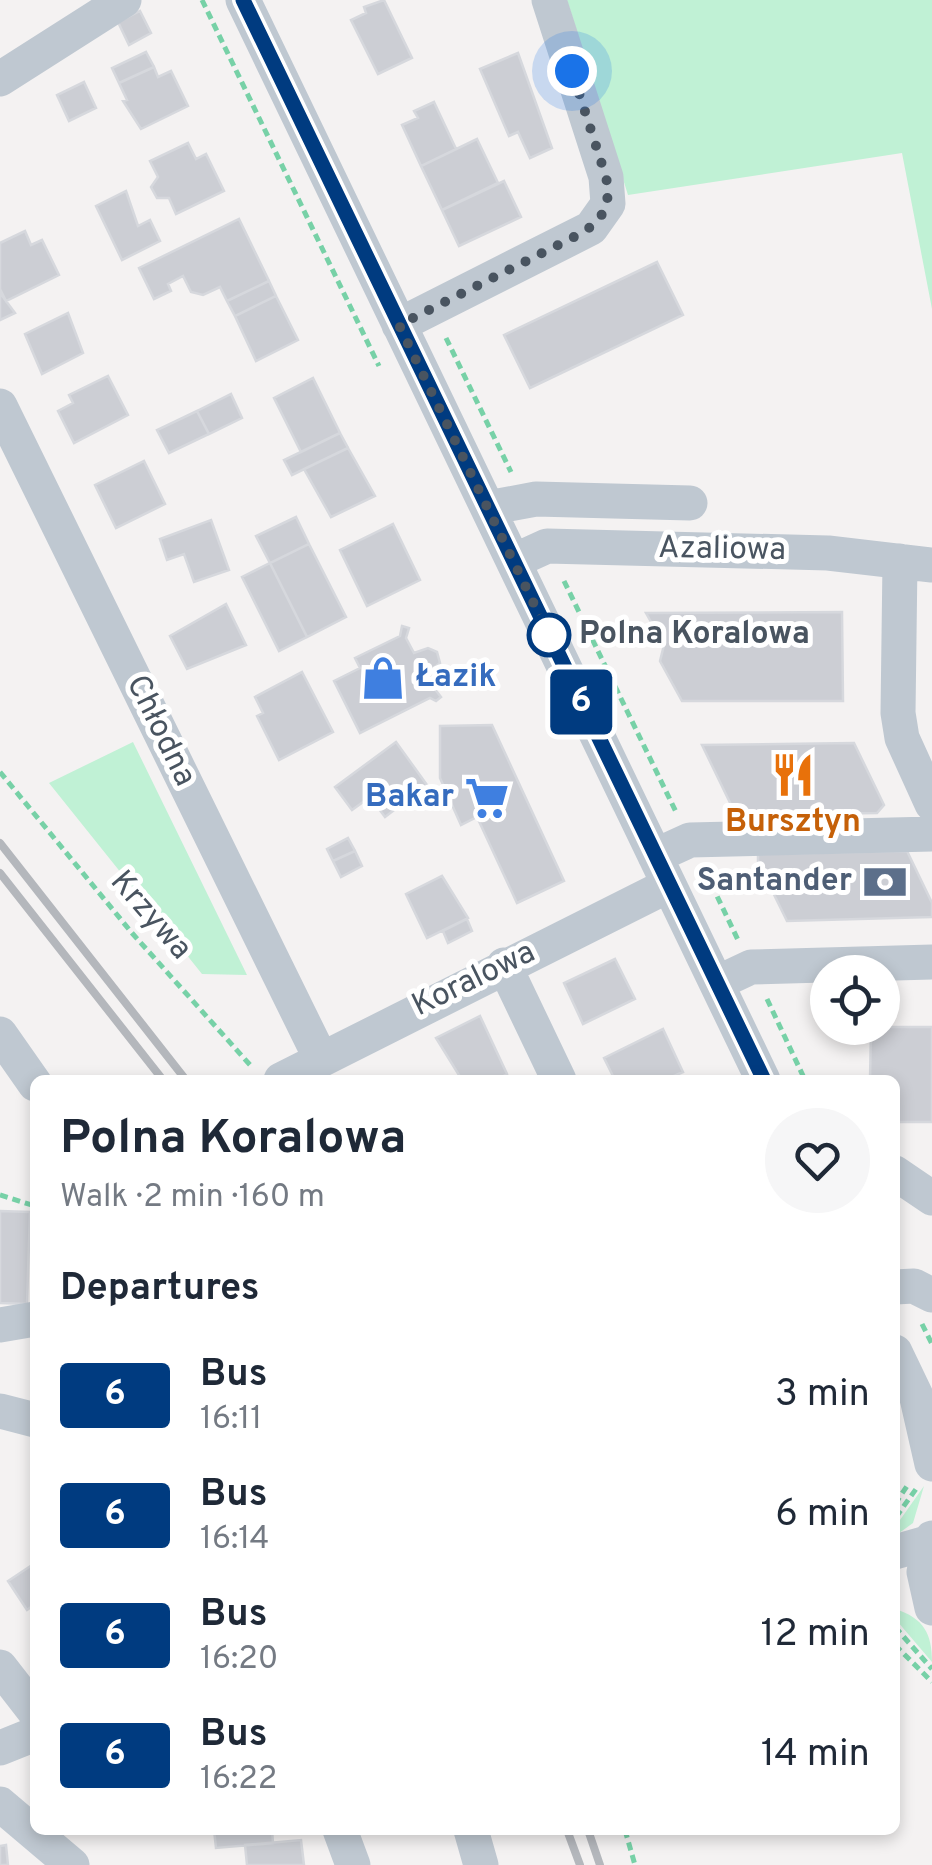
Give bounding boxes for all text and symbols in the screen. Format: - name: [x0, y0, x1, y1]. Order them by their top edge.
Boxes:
- your location: [547, 46, 597, 96]
- street label: Azaliowa: [658, 529, 786, 571]
- marker: Polna Koralowa: [528, 614, 570, 656]
- place label: Polna Koralowa: [579, 615, 810, 655]
- shop icon: Łazik: [359, 654, 407, 702]
- place label: Łazik: [416, 658, 496, 698]
- street label: Chłodna: [116, 669, 204, 793]
- line badge: 6: [548, 670, 614, 734]
- text: 6: [570, 680, 592, 724]
- restaurant icon: Bursztyn: [769, 751, 817, 799]
- supermarket icon: Bakar: [463, 774, 511, 822]
- place label: Bakar: [365, 778, 454, 818]
- place label: Bursztyn: [725, 803, 861, 843]
- bank icon: Santander: [861, 858, 909, 906]
- place label: Santander: [697, 862, 852, 902]
- street label: Krzywa: [100, 863, 200, 969]
- street label: Koralowa: [406, 933, 542, 1027]
- map controls: [810, 955, 900, 1045]
- button: locate: [810, 955, 900, 1045]
- button: heart: [765, 1108, 870, 1213]
- text: Polna Koralowa: [60, 1110, 406, 1170]
- text: Walk · 2 min · 160 m: [60, 1178, 325, 1218]
- text: Departures: [60, 1265, 260, 1314]
- text: Bus: [200, 1351, 267, 1400]
- text: 3 min: [775, 1371, 870, 1420]
- text: 6: [104, 1373, 126, 1417]
- text: 16:11: [200, 1400, 262, 1440]
- text: Bus: [200, 1471, 267, 1520]
- text: 6 min: [775, 1491, 870, 1540]
- text: 6: [104, 1493, 126, 1537]
- text: 16:14: [200, 1520, 269, 1560]
- text: Bus: [200, 1591, 267, 1640]
- text: 12 min: [760, 1611, 870, 1660]
- text: 6: [104, 1613, 126, 1657]
- text: 16:20: [200, 1640, 278, 1680]
- text: Bus: [200, 1711, 267, 1760]
- text: 14 min: [761, 1731, 870, 1780]
- text: 6: [104, 1733, 126, 1777]
- text: 16:22: [200, 1760, 277, 1800]

